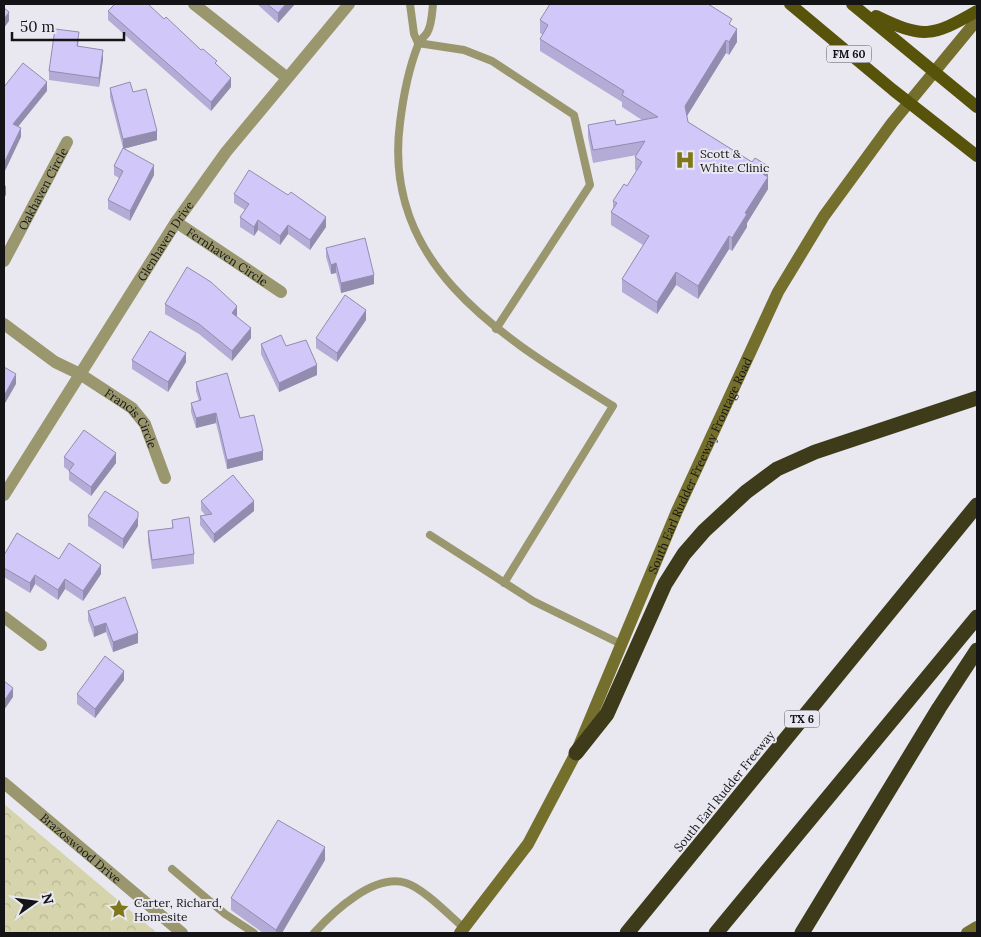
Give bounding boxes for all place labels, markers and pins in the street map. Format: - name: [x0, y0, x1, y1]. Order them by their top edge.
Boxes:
- place label: Scott & White Clinic: [700, 146, 769, 175]
- hospital icon: Scott & White Clinic: [674, 149, 696, 171]
- place label: Carter, Richard, Homesite: [134, 895, 222, 924]
- place icon: Carter, Richard, Homesite: [108, 898, 130, 920]

